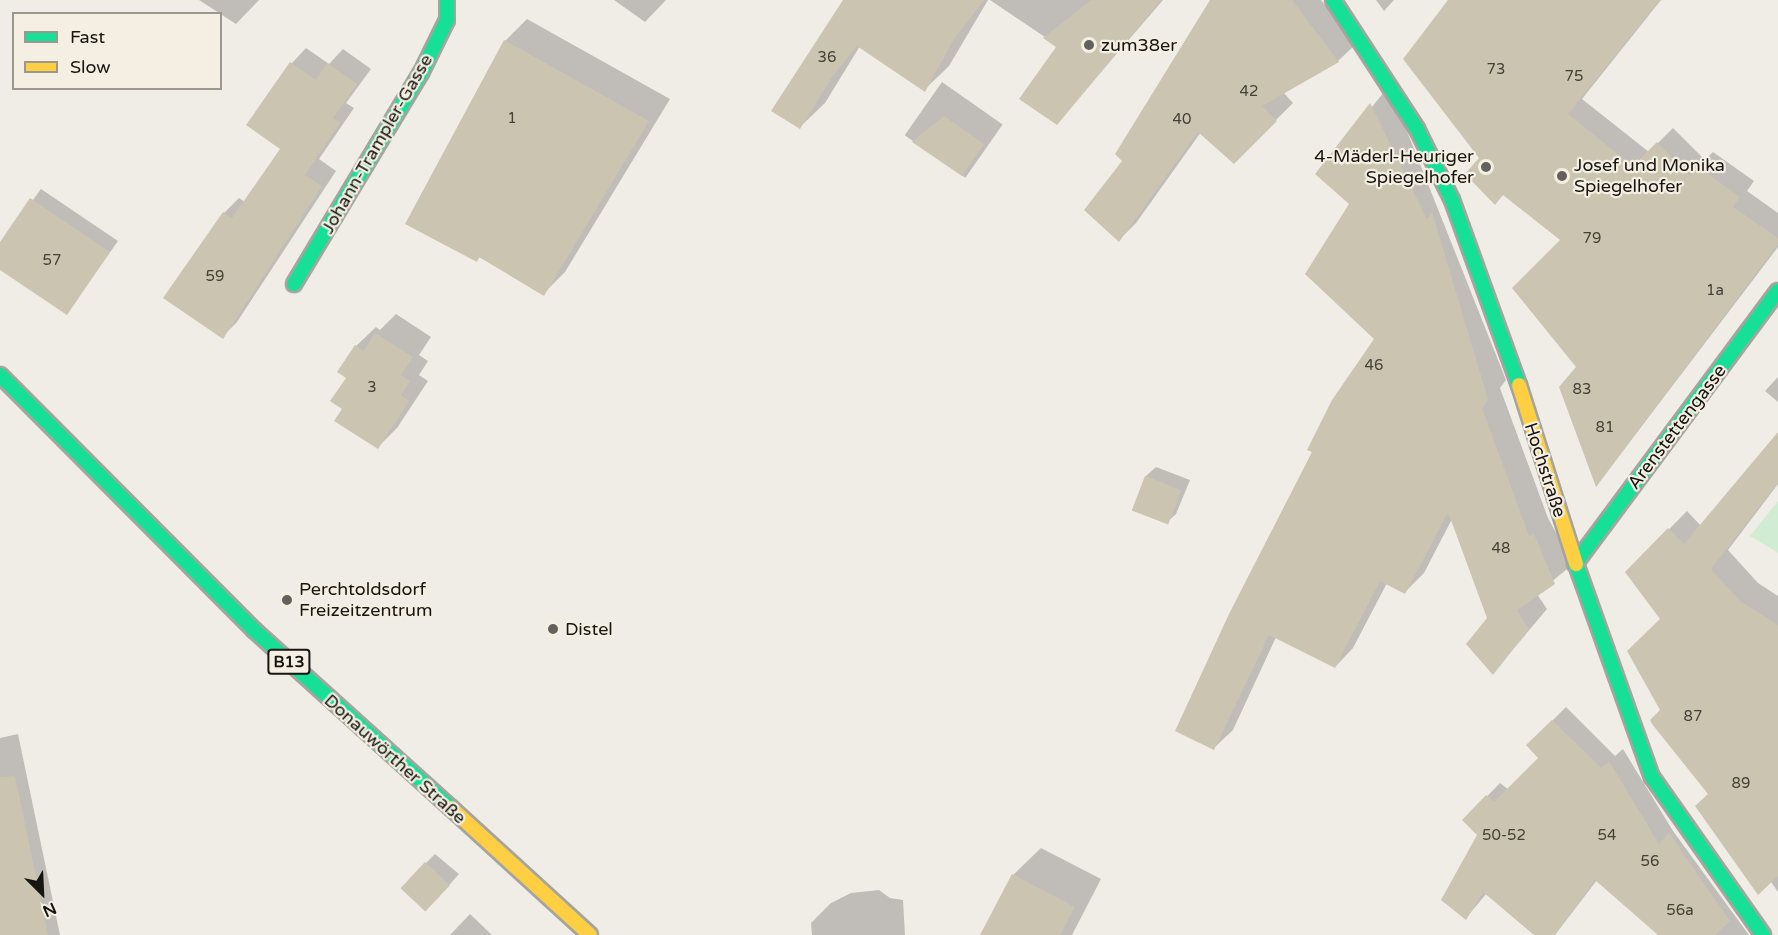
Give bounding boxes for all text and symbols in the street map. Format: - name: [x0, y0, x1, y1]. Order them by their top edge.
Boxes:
- legend: [12, 12, 222, 90]
- text: Fast: [70, 26, 105, 48]
- place label: zum38er: [1101, 34, 1177, 56]
- marker: zum38er: [1082, 38, 1096, 52]
- house number: 36: [818, 49, 836, 67]
- street label: Johann-Trampler-Gasse: [317, 51, 437, 237]
- text: Slow: [70, 56, 111, 78]
- house number: 73: [1487, 61, 1505, 79]
- house number: 75: [1565, 68, 1583, 86]
- house number: 42: [1240, 83, 1258, 101]
- house number: 1: [507, 110, 517, 128]
- house number: 40: [1173, 111, 1191, 129]
- place label: 4-Mäderl-Heuriger Spiegelhofer: [1314, 146, 1474, 188]
- place label: Josef und Monika Spiegelhofer: [1574, 155, 1725, 198]
- marker: 4-Mäderl-Heuriger Spiegelhofer: [1479, 160, 1493, 174]
- marker: Josef und Monika Spiegelhofer: [1555, 169, 1569, 183]
- house number: 79: [1583, 230, 1601, 248]
- house number: 57: [43, 252, 61, 270]
- house number: 59: [206, 268, 224, 286]
- house number: 1a: [1706, 282, 1724, 300]
- house number: 46: [1365, 357, 1383, 375]
- street label: Arenstettengasse: [1623, 360, 1731, 494]
- house number: 3: [367, 379, 377, 397]
- house number: 83: [1573, 381, 1591, 399]
- house number: 81: [1596, 419, 1614, 437]
- street label: Hochstraße: [1520, 420, 1570, 520]
- house number: 48: [1492, 540, 1510, 558]
- place label: Perchtoldsdorf Freizeitzentrum: [299, 579, 432, 622]
- marker: Perchtoldsdorf Freizeitzentrum: [280, 593, 294, 607]
- place label: Distel: [565, 618, 613, 640]
- marker: Distel: [546, 622, 560, 636]
- road number: B13: [266, 649, 312, 675]
- street label: Donauwörther Straße: [320, 690, 470, 828]
- house number: 87: [1684, 708, 1702, 726]
- house number: 89: [1732, 775, 1750, 793]
- house number: 50-52: [1482, 827, 1526, 845]
- house number: 54: [1598, 827, 1616, 845]
- house number: 56: [1641, 853, 1659, 871]
- north arrow: [12, 863, 72, 923]
- text: N: [39, 898, 59, 921]
- house number: 56a: [1666, 902, 1694, 920]

